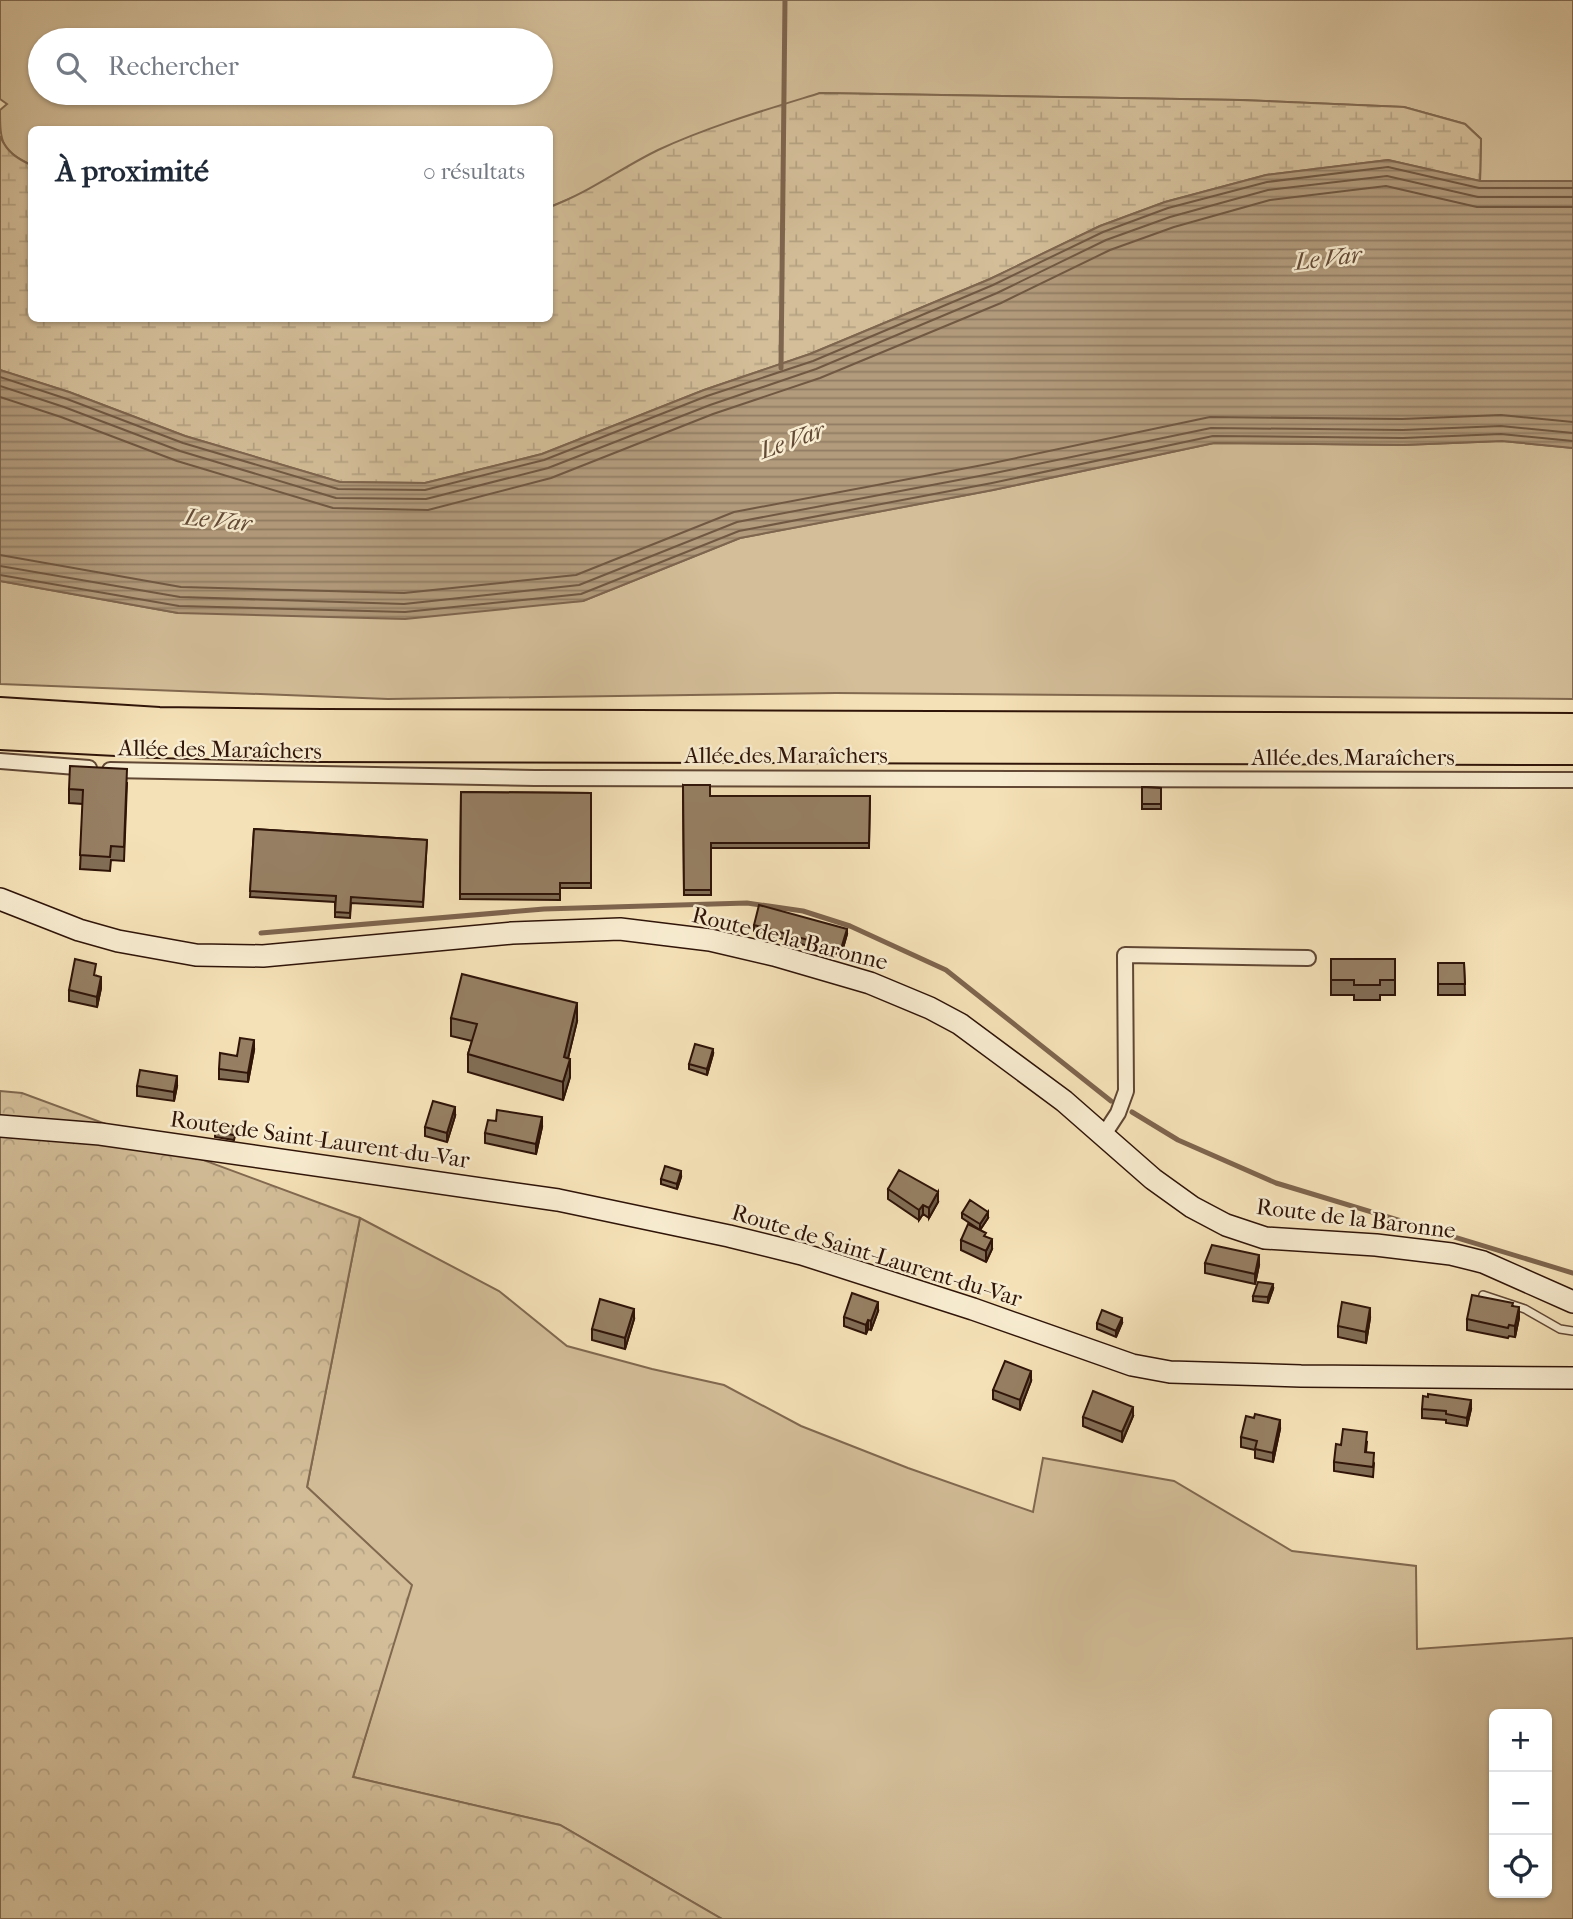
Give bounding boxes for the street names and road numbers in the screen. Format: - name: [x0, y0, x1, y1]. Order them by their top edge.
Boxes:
- street label: Allée des Maraîchers: [117, 734, 322, 765]
- street label: Allée des Maraîchers: [683, 742, 888, 769]
- street label: Allée des Maraîchers: [1250, 744, 1455, 771]
- street label: Route de la Baronne: [689, 901, 891, 976]
- street label: Route de Saint-Laurent-du-Var: [168, 1105, 472, 1174]
- street label: Route de la Baronne: [1255, 1193, 1457, 1244]
- street label: Route de Saint-Laurent-du-Var: [728, 1198, 1025, 1313]

